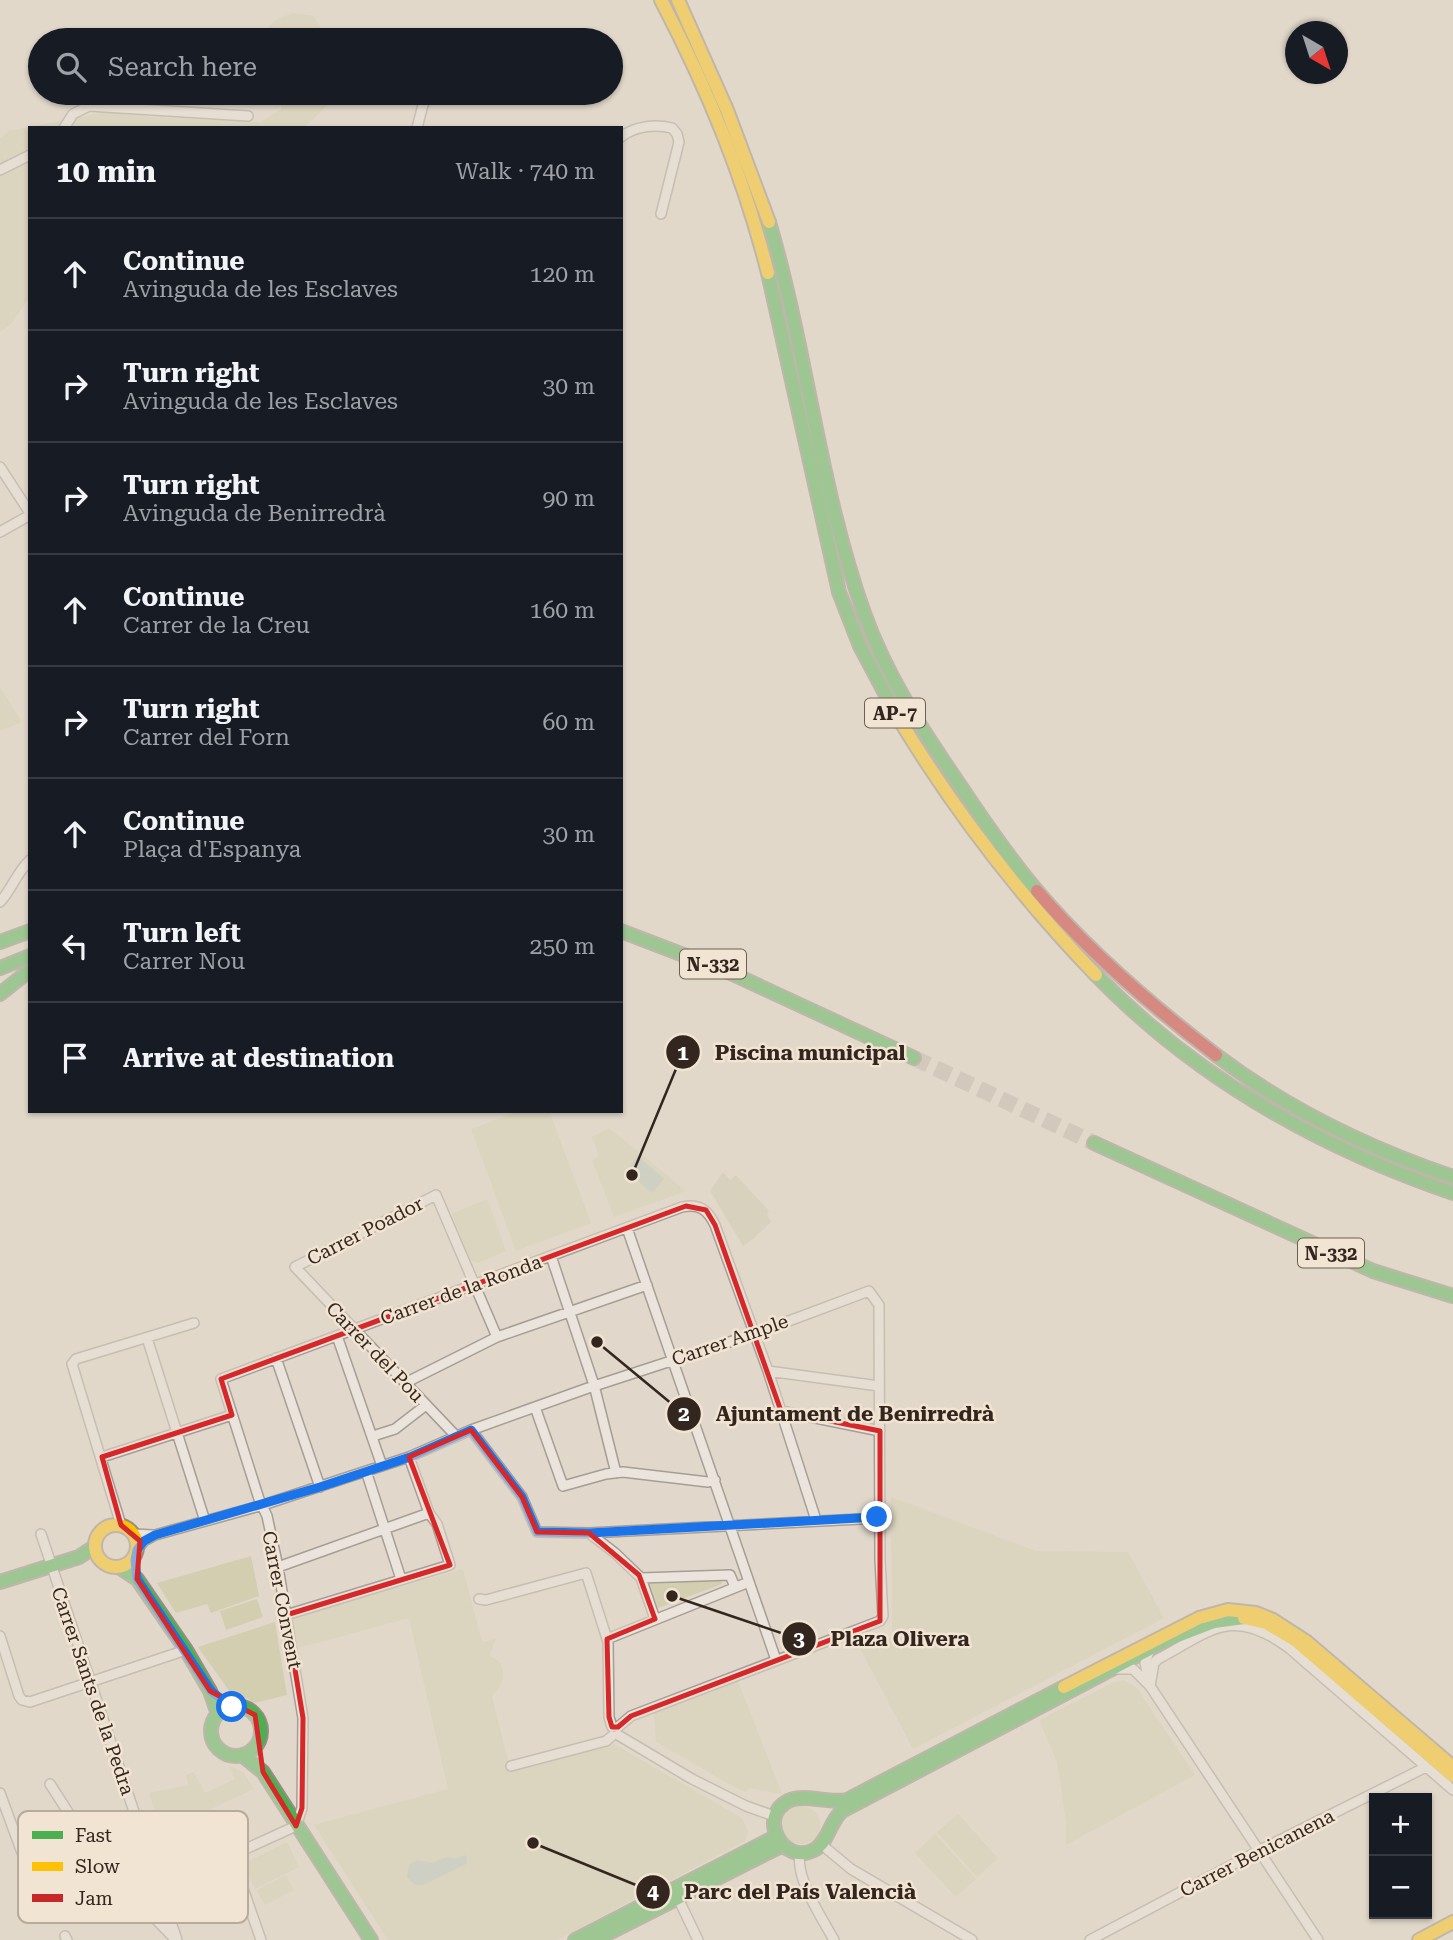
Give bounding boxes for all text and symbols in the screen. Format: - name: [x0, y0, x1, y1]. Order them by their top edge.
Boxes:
- north arrow: [1285, 21, 1348, 84]
- search box: [28, 28, 623, 105]
- icon: search: [52, 48, 90, 86]
- text: Search here: [108, 52, 257, 82]
- text: 10 min: [56, 154, 156, 189]
- text: Walk · 740 m: [456, 158, 595, 185]
- text: Continue: [123, 246, 245, 276]
- icon: ahead: [56, 255, 94, 293]
- text: 120 m: [530, 261, 595, 288]
- text: Avinguda de les Esclaves: [123, 276, 398, 303]
- text: Turn right: [123, 358, 259, 388]
- icon: right: [56, 367, 94, 405]
- text: 30 m: [542, 373, 595, 400]
- text: Avinguda de les Esclaves: [123, 388, 398, 415]
- text: Turn right: [123, 470, 259, 500]
- icon: right: [56, 479, 94, 517]
- text: 90 m: [542, 485, 595, 512]
- text: Avinguda de Benirredrà: [123, 500, 386, 527]
- text: Continue: [123, 582, 245, 612]
- icon: ahead: [56, 591, 94, 629]
- text: 160 m: [530, 597, 595, 624]
- text: Carrer de la Creu: [123, 612, 310, 639]
- text: Turn right: [123, 694, 259, 724]
- road number: AP-7: [865, 698, 925, 728]
- icon: right: [56, 703, 94, 741]
- text: 60 m: [542, 709, 595, 736]
- text: Carrer del Forn: [123, 724, 290, 751]
- text: Continue: [123, 806, 245, 836]
- icon: ahead: [56, 815, 94, 853]
- text: 30 m: [542, 821, 595, 848]
- text: Plaça d'Espanya: [123, 836, 301, 863]
- text: Turn left: [123, 918, 241, 948]
- icon: left: [56, 927, 94, 965]
- text: 250 m: [530, 933, 595, 960]
- text: Carrer Nou: [123, 948, 245, 975]
- road number: N-332: [680, 950, 746, 979]
- callout: Piscina municipal: [665, 1031, 919, 1073]
- icon: arrive: [56, 1039, 94, 1077]
- text: 1: [677, 1041, 689, 1065]
- text: Piscina municipal: [715, 1041, 905, 1065]
- text: Arrive at destination: [123, 1043, 394, 1073]
- street label: Carrer Poador: [303, 1192, 427, 1270]
- road number: N-332: [1298, 1238, 1364, 1268]
- street label: Carrer de la Ronda: [377, 1250, 546, 1330]
- street label: Carrer del Pou: [321, 1297, 429, 1407]
- street label: Carrer Ample: [669, 1309, 791, 1371]
- callout: Ajuntament de Benirredrà: [667, 1393, 1008, 1435]
- text: 2: [678, 1402, 690, 1426]
- text: Ajuntament de Benirredrà: [716, 1402, 995, 1426]
- route end: [861, 1501, 892, 1532]
- street label: Carrer Convent: [257, 1529, 307, 1671]
- street label: Carrer Sants de la Pedra: [47, 1584, 140, 1799]
- callout: Plaza Olivera: [782, 1618, 984, 1660]
- text: 3: [793, 1627, 805, 1651]
- text: Plaza Olivera: [830, 1627, 970, 1651]
- route start: [216, 1691, 247, 1722]
- map controls: [1369, 1793, 1432, 1919]
- button: +: [1369, 1793, 1432, 1856]
- street label: Carrer Benicanena: [1176, 1804, 1339, 1902]
- legend: [18, 1811, 248, 1923]
- text: Fast: [75, 1824, 112, 1847]
- text: Slow: [75, 1855, 120, 1878]
- button: −: [1369, 1856, 1432, 1919]
- callout: Parc del País Valencià: [635, 1871, 930, 1913]
- text: 4: [647, 1880, 659, 1904]
- text: Parc del País Valencià: [684, 1880, 917, 1904]
- text: Jam: [75, 1887, 113, 1910]

